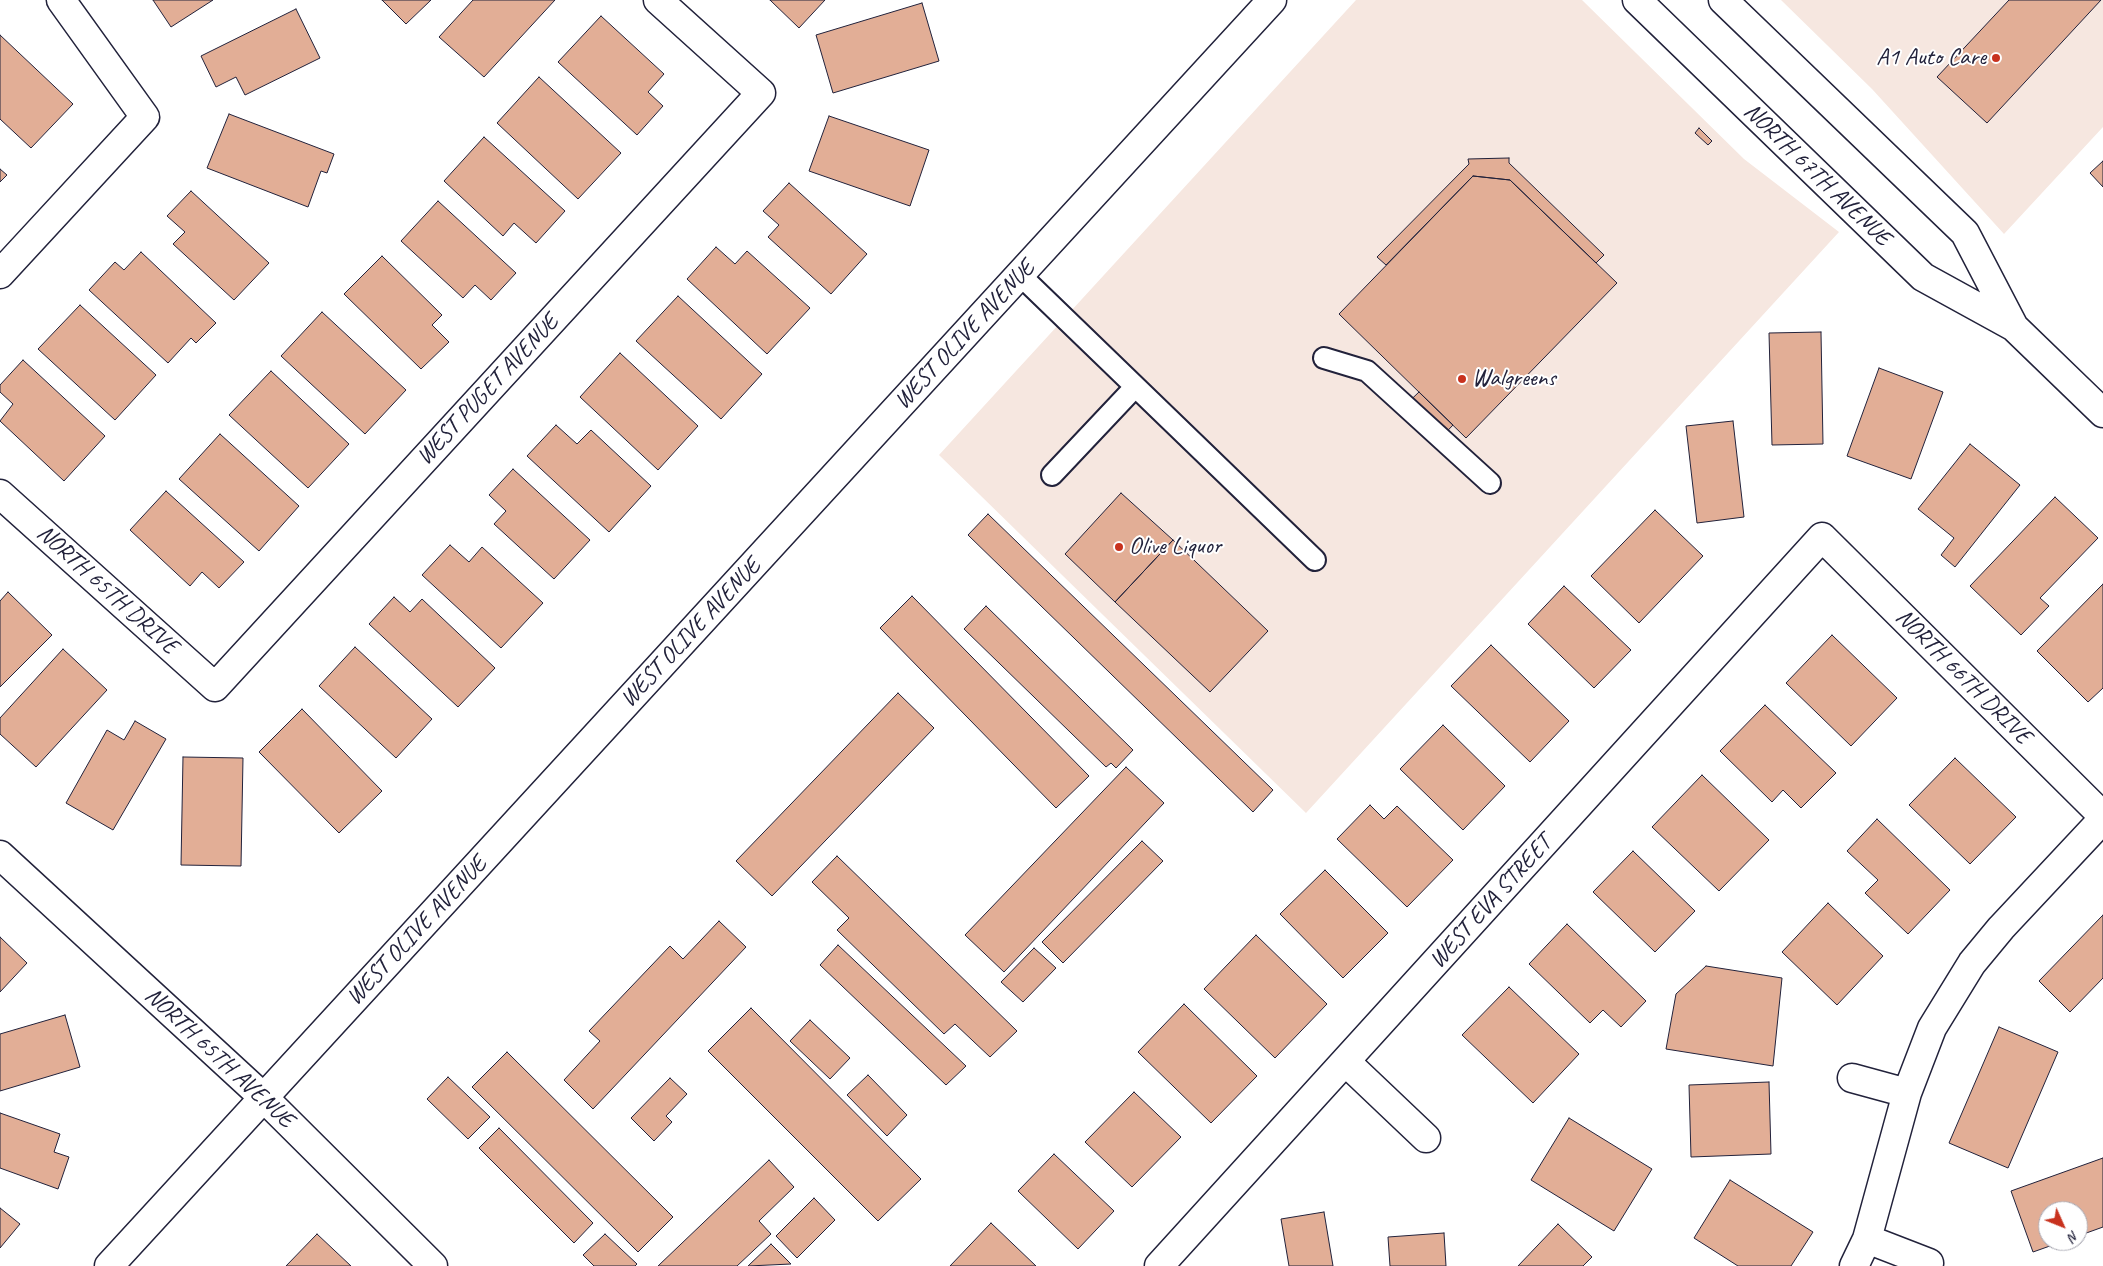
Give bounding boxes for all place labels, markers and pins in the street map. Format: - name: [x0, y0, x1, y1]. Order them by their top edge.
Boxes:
- place label: A1 Auto Care: [1876, 44, 1986, 72]
- marker: A1 Auto Care: [1990, 52, 2002, 64]
- place label: Walgreens: [1472, 365, 1556, 393]
- marker: Walgreens: [1456, 373, 1468, 385]
- place label: Olive Liquor: [1129, 533, 1221, 561]
- marker: Olive Liquor: [1113, 541, 1125, 553]

